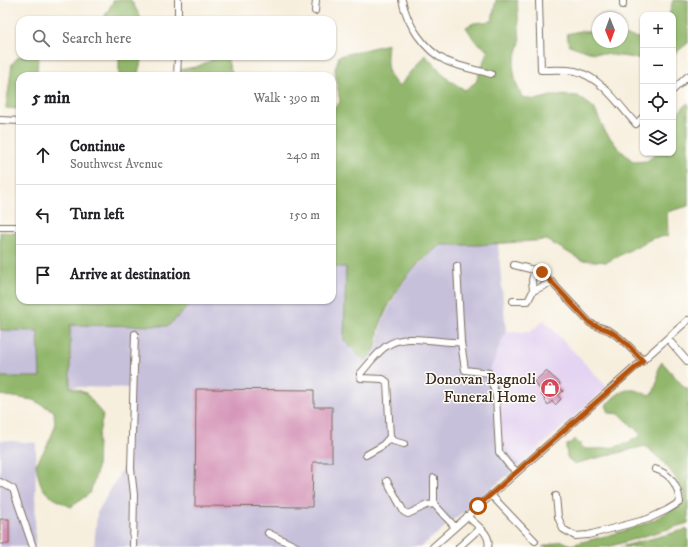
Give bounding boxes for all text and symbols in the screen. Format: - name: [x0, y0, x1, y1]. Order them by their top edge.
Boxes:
- north arrow: [592, 12, 628, 48]
- map controls: [640, 12, 676, 156]
- button: +: [640, 12, 676, 48]
- search box: [16, 16, 336, 60]
- icon: search: [30, 27, 52, 49]
- text: Search here: [62, 29, 131, 48]
- button: −: [640, 48, 676, 84]
- button: locate: [640, 84, 676, 120]
- text: 5 min: [32, 87, 70, 109]
- text: Walk · 390 m: [253, 90, 320, 106]
- button: layers: [640, 120, 676, 156]
- text: Continue: [70, 137, 125, 156]
- icon: ahead: [32, 144, 54, 166]
- text: 240 m: [287, 147, 320, 163]
- text: Southwest Avenue: [70, 156, 163, 172]
- icon: left: [32, 204, 54, 226]
- text: Turn left: [70, 205, 124, 224]
- text: 150 m: [289, 207, 320, 223]
- route end: [533, 263, 551, 281]
- icon: arrive: [32, 264, 54, 286]
- text: Arrive at destination: [70, 265, 190, 284]
- place label: Donovan Bagnoli Funeral Home: [425, 369, 536, 407]
- shop icon: Donovan Bagnoli Funeral Home: [539, 377, 561, 399]
- route start: [469, 497, 487, 515]

